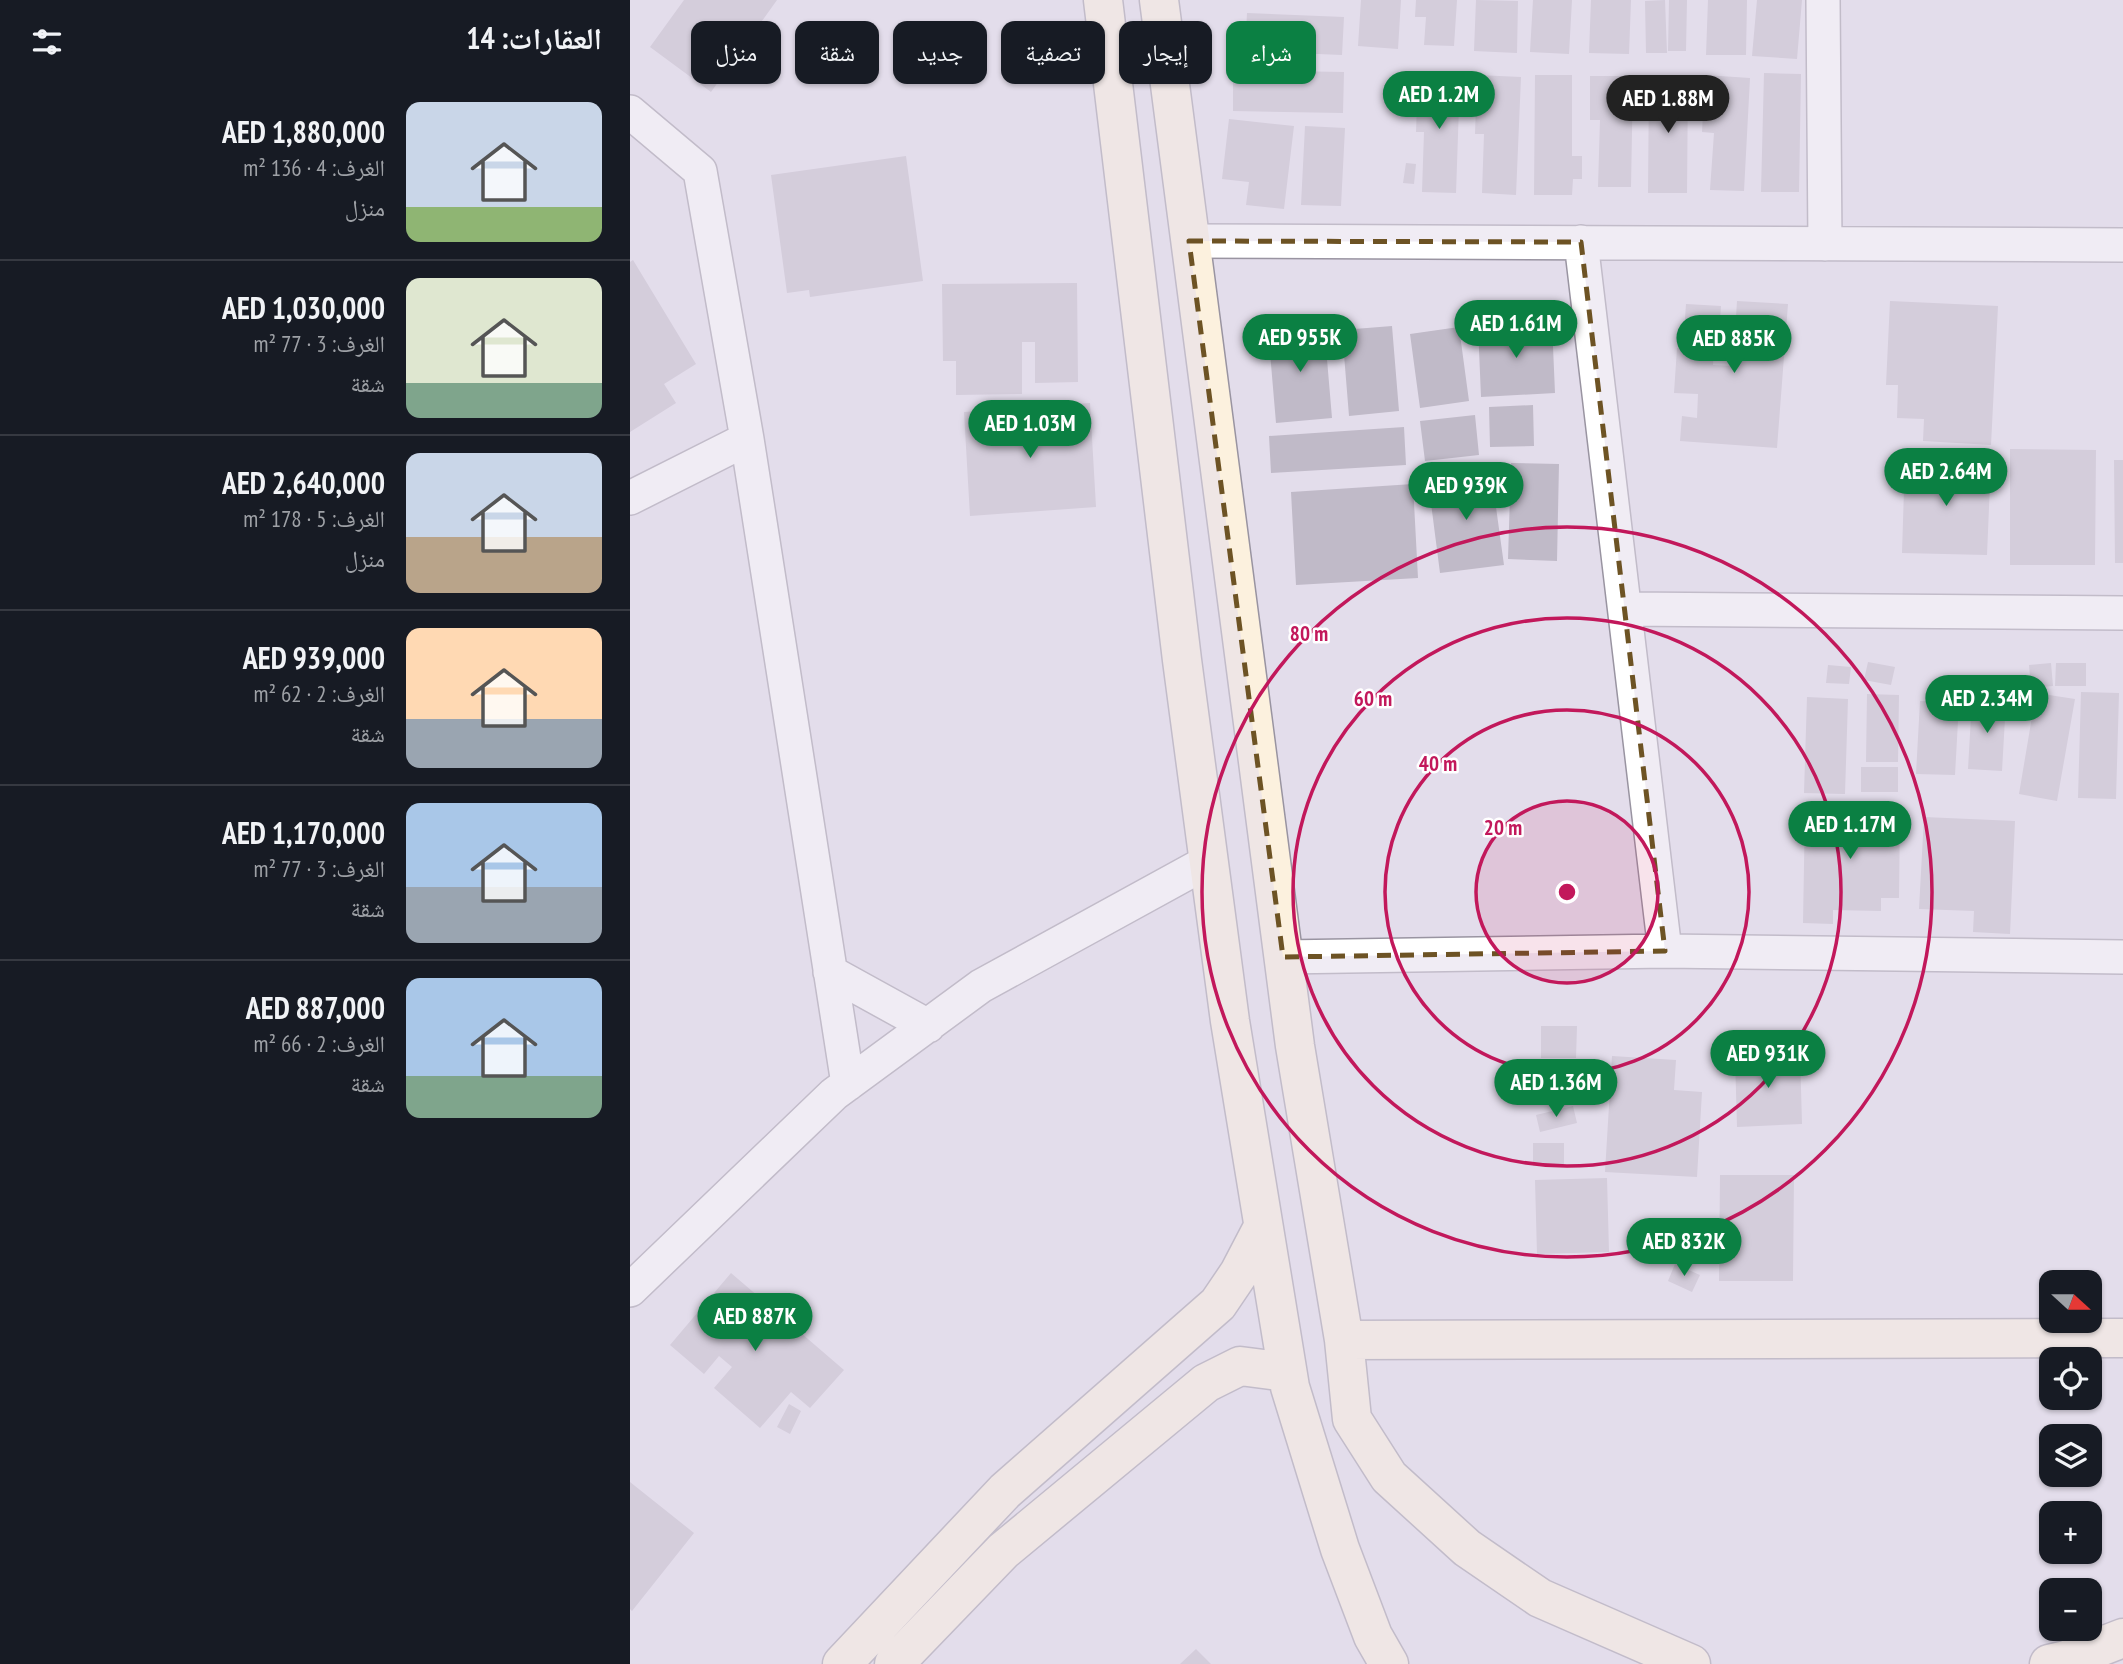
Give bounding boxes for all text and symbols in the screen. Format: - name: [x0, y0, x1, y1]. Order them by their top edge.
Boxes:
- text: العقارات: 14: [466, 18, 602, 57]
- chip: منزل: [691, 21, 781, 84]
- chip: شقة: [795, 21, 879, 84]
- chip: جديد: [893, 21, 987, 84]
- chip: تصفية: [1001, 21, 1105, 84]
- chip: إيجار: [1119, 21, 1212, 84]
- chip: شراء: [1226, 21, 1316, 84]
- icon: filters: [28, 23, 66, 61]
- pin: AED 1.2M: [1367, 72, 1511, 131]
- pin: AED 1.88M: [1588, 76, 1748, 135]
- text: AED 1.2M: [1399, 79, 1479, 108]
- text: AED 1.88M: [1622, 83, 1714, 112]
- text: AED 1,880,000: [222, 112, 385, 151]
- icon: home: [462, 130, 546, 214]
- text: الغرف: 4 · 136 m²: [243, 153, 385, 182]
- text: منزل: [345, 193, 385, 222]
- text: AED 1,030,000: [222, 288, 385, 327]
- pin: AED 1.61M: [1436, 300, 1596, 360]
- icon: home: [462, 306, 546, 390]
- text: AED 1.61M: [1470, 308, 1562, 337]
- pin: AED 955K: [1228, 314, 1372, 374]
- pin: AED 885K: [1662, 316, 1806, 375]
- text: AED 955K: [1258, 322, 1342, 351]
- text: AED 885K: [1692, 323, 1776, 352]
- text: الغرف: 3 · 77 m²: [254, 329, 385, 358]
- text: شقة: [351, 369, 385, 398]
- pin: AED 1.03M: [950, 400, 1110, 460]
- text: AED 1.03M: [984, 408, 1076, 437]
- pin: AED 2.64M: [1866, 448, 2026, 508]
- text: AED 2.64M: [1900, 456, 1992, 485]
- pin: AED 939K: [1394, 462, 1538, 522]
- text: AED 2,640,000: [222, 463, 385, 502]
- text: AED 939K: [1424, 470, 1508, 499]
- icon: home: [462, 481, 546, 565]
- text: الغرف: 5 · 178 m²: [243, 504, 385, 533]
- text: منزل: [345, 544, 385, 573]
- text: 80 m: [1290, 620, 1328, 647]
- text: AED 939,000: [243, 638, 385, 677]
- icon: home: [462, 656, 546, 740]
- pin: AED 2.34M: [1907, 676, 2067, 735]
- text: الغرف: 2 · 62 m²: [254, 679, 385, 708]
- text: AED 2.34M: [1941, 683, 2033, 712]
- text: 60 m: [1354, 685, 1392, 712]
- text: شقة: [351, 719, 385, 748]
- text: 40 m: [1419, 750, 1457, 777]
- pin: AED 1.17M: [1770, 802, 1930, 861]
- text: AED 1.17M: [1804, 809, 1896, 838]
- text: AED 1,170,000: [222, 813, 385, 852]
- text: 20 m: [1484, 814, 1522, 841]
- icon: home: [462, 831, 546, 915]
- text: الغرف: 3 · 77 m²: [254, 854, 385, 883]
- centre of rings: [1555, 880, 1579, 904]
- text: شقة: [351, 894, 385, 923]
- text: AED 887,000: [246, 988, 385, 1027]
- icon: home: [462, 1006, 546, 1090]
- text: الغرف: 2 · 66 m²: [254, 1029, 385, 1058]
- pin: AED 931K: [1696, 1030, 1840, 1090]
- text: AED 931K: [1726, 1038, 1810, 1067]
- pin: AED 1.36M: [1476, 1060, 1636, 1119]
- text: AED 1.36M: [1510, 1067, 1602, 1096]
- text: شقة: [351, 1069, 385, 1098]
- pin: AED 832K: [1612, 1218, 1756, 1278]
- text: AED 832K: [1642, 1226, 1726, 1255]
- north arrow: [2039, 1270, 2102, 1334]
- map controls: [2039, 1270, 2102, 1641]
- pin: AED 887K: [683, 1294, 827, 1353]
- text: AED 887K: [713, 1301, 797, 1330]
- button: locate: [2039, 1347, 2102, 1410]
- button: layers: [2039, 1424, 2102, 1487]
- button: +: [2039, 1501, 2102, 1564]
- button: −: [2039, 1578, 2102, 1641]

